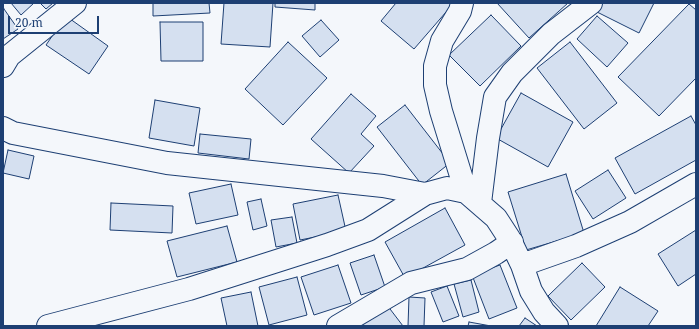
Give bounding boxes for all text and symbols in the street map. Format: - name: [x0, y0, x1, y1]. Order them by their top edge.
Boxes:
- scale bar: [10, 8, 101, 34]
- text: 20 m: [15, 14, 43, 31]

